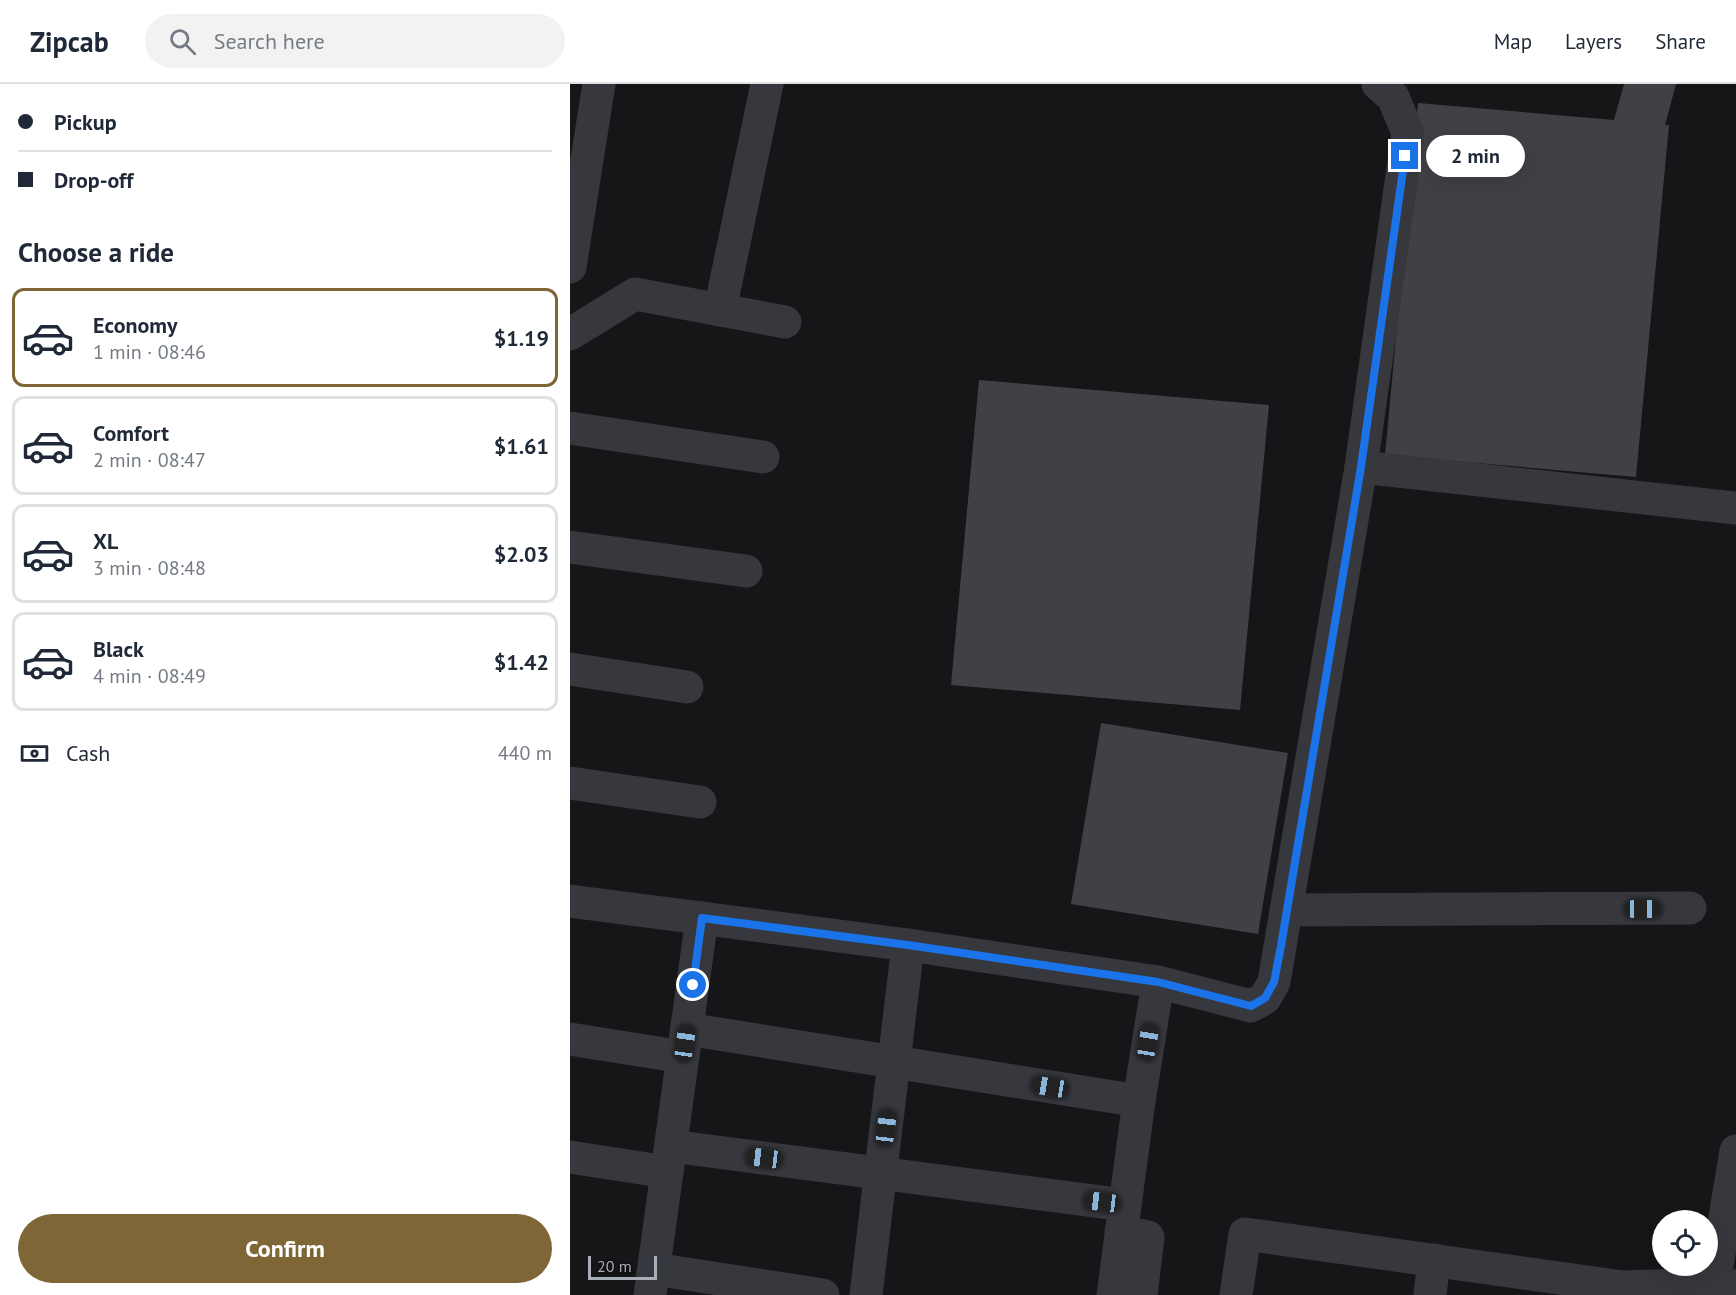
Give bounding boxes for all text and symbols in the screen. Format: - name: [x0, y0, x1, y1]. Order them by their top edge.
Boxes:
- search box: [145, 14, 565, 68]
- text: Zipcab: [30, 23, 109, 60]
- icon: search: [166, 25, 199, 58]
- text: Search here: [214, 27, 325, 55]
- text: Map: [1494, 28, 1532, 55]
- text: Layers: [1565, 28, 1622, 55]
- text: Share: [1655, 28, 1706, 55]
- text: Pickup: [54, 108, 117, 136]
- callout: 2 min: [1426, 135, 1525, 177]
- route end: [1391, 142, 1418, 169]
- text: 2 min: [1451, 143, 1500, 169]
- text: Drop-off: [54, 166, 133, 194]
- text: Choose a ride: [18, 235, 174, 269]
- icon: car: [21, 311, 75, 365]
- text: Economy: [93, 311, 177, 339]
- text: $1.19: [494, 324, 549, 352]
- text: 1 min · 08:46: [93, 339, 206, 365]
- icon: car: [21, 419, 75, 473]
- text: Comfort: [93, 419, 169, 447]
- text: $1.61: [494, 432, 549, 460]
- text: 2 min · 08:47: [93, 447, 206, 473]
- icon: car: [21, 527, 75, 581]
- text: XL: [93, 527, 118, 555]
- text: $2.03: [494, 540, 549, 568]
- text: 3 min · 08:48: [93, 555, 206, 581]
- icon: car: [21, 635, 75, 689]
- text: Black: [93, 635, 144, 663]
- text: $1.42: [494, 648, 549, 676]
- text: 4 min · 08:49: [93, 663, 206, 689]
- icon: cash: [18, 737, 51, 770]
- text: Cash: [66, 739, 110, 767]
- text: 440 m: [498, 740, 552, 766]
- car: [1625, 900, 1661, 918]
- route start: [679, 971, 706, 998]
- car: [1136, 1023, 1160, 1061]
- car: [674, 1024, 696, 1062]
- car: [1031, 1075, 1069, 1099]
- car: [875, 1109, 897, 1147]
- car: [745, 1147, 783, 1169]
- car: [1083, 1191, 1121, 1213]
- map controls: [1652, 1210, 1718, 1276]
- button: locate: [1652, 1210, 1718, 1276]
- button: Confirm: [18, 1214, 552, 1283]
- scale bar: [588, 1253, 657, 1280]
- text: 20 m: [597, 1256, 632, 1276]

